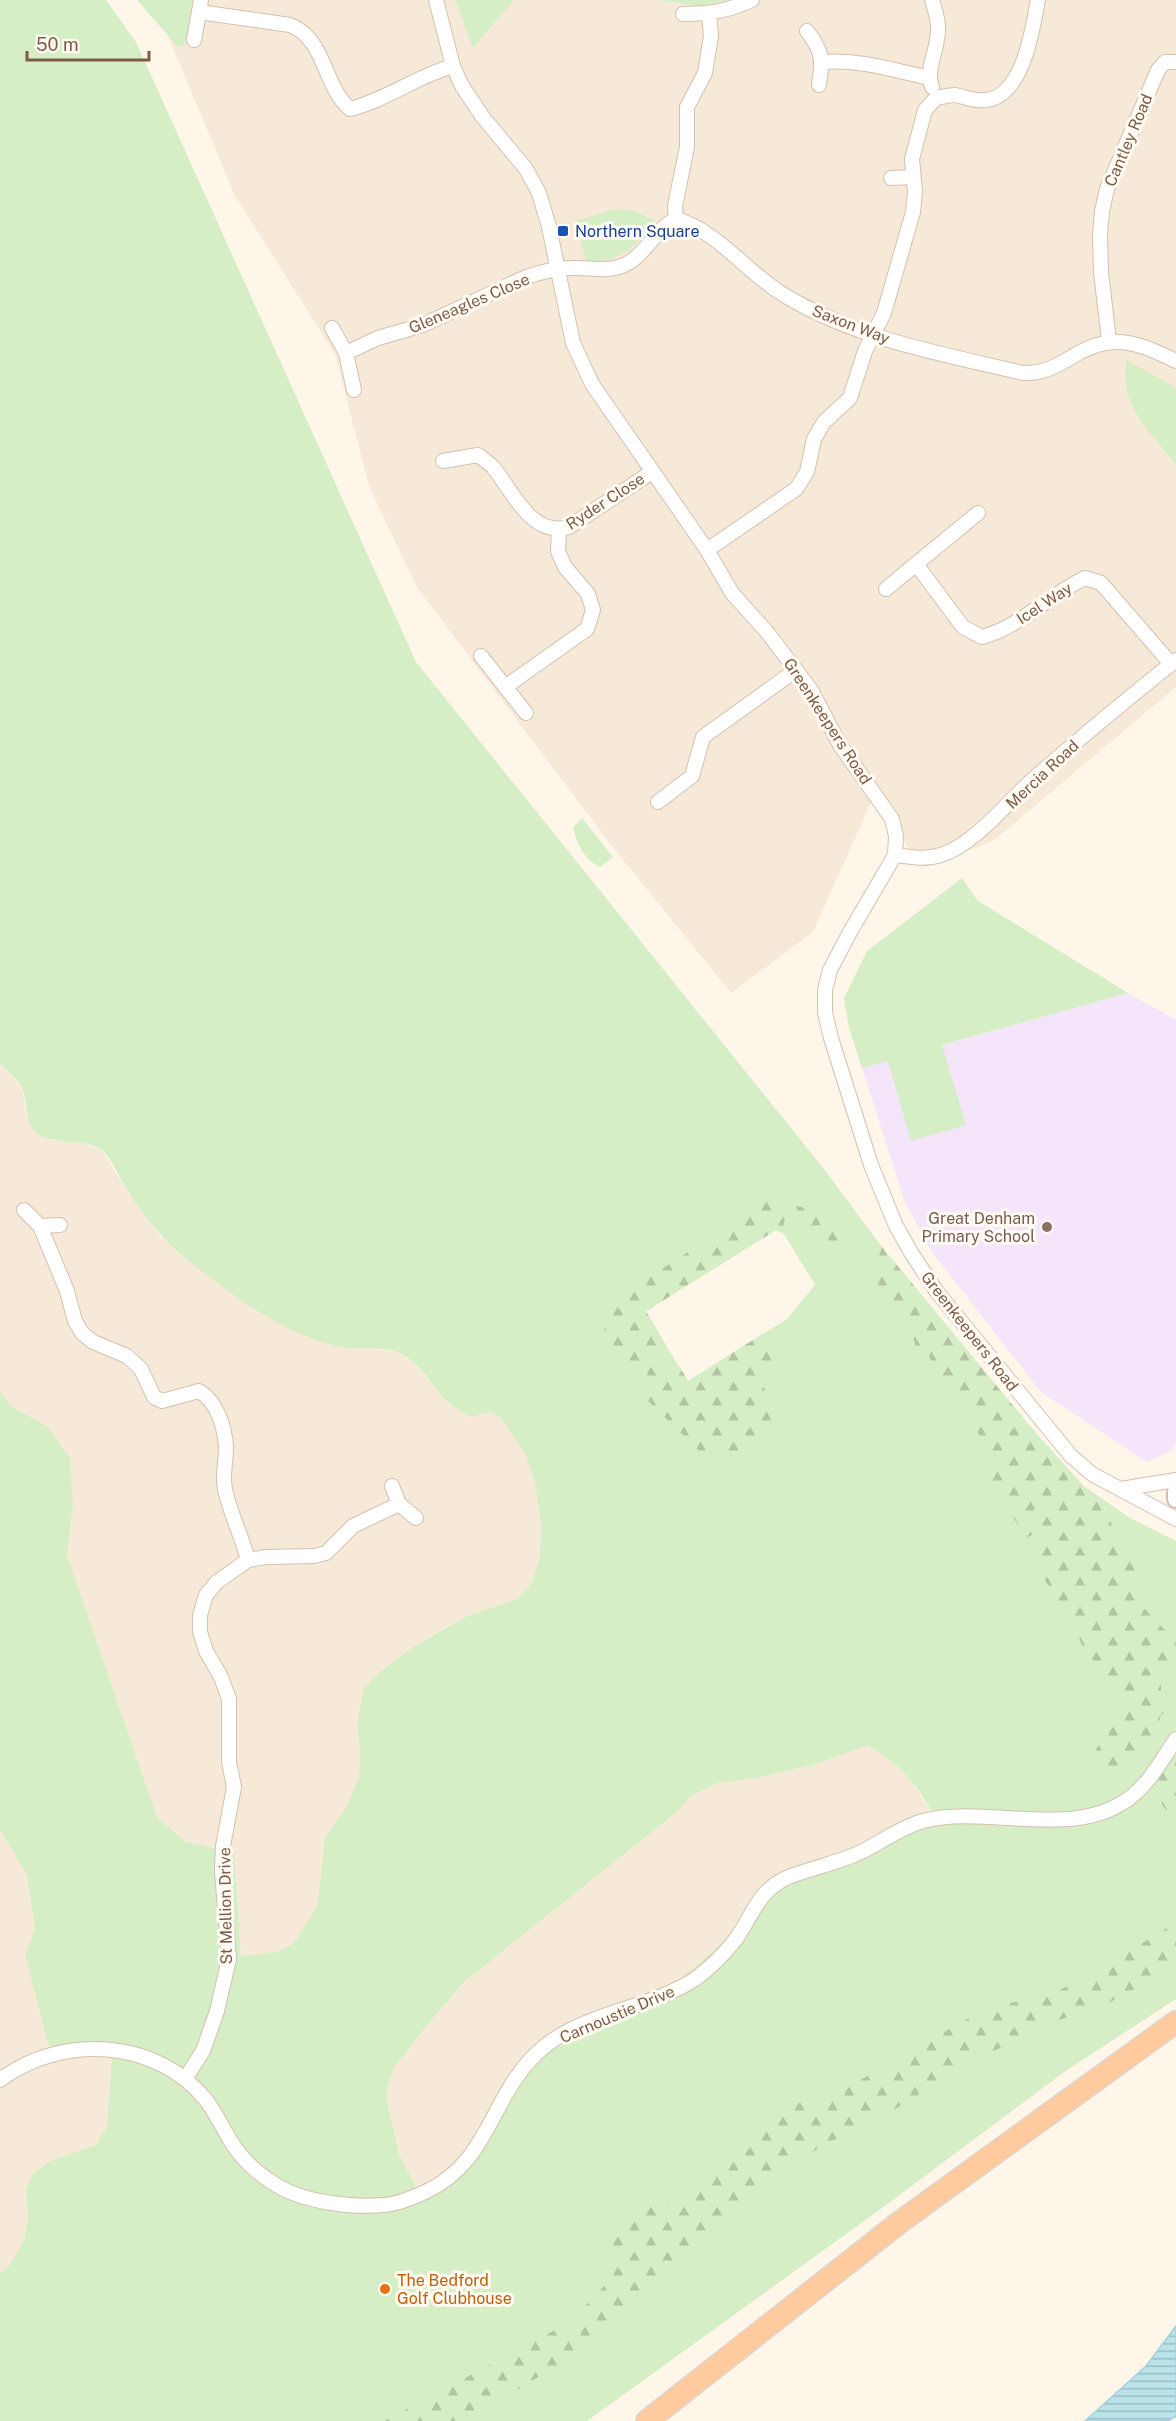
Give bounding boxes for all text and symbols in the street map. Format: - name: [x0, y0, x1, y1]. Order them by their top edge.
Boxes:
- scale bar: [27, 24, 148, 62]
- text: 50 m: [36, 34, 79, 55]
- street label: Cantley Road: [1100, 91, 1156, 189]
- place label: Northern Square: [575, 222, 699, 241]
- marker: Northern Square: [556, 224, 570, 238]
- street label: Gleneagles Close: [406, 269, 532, 337]
- street label: Saxon Way: [809, 301, 893, 348]
- street label: Ryder Close: [563, 469, 648, 534]
- street label: Icel Way: [1013, 578, 1076, 628]
- street label: Greenkeepers Road: [780, 655, 875, 788]
- street label: Mercia Road: [1002, 736, 1083, 813]
- place label: Great Denham Primary School: [921, 1209, 1035, 1246]
- marker: Great Denham Primary School: [1040, 1220, 1054, 1234]
- street label: Greenkeepers Road: [917, 1268, 1022, 1395]
- street label: St Mellion Drive: [215, 1847, 236, 1965]
- street label: Carnoustie Drive: [557, 1982, 677, 2047]
- place label: The Bedford Golf Clubhouse: [397, 2271, 512, 2308]
- marker: The Bedford Golf Clubhouse: [378, 2282, 392, 2296]

